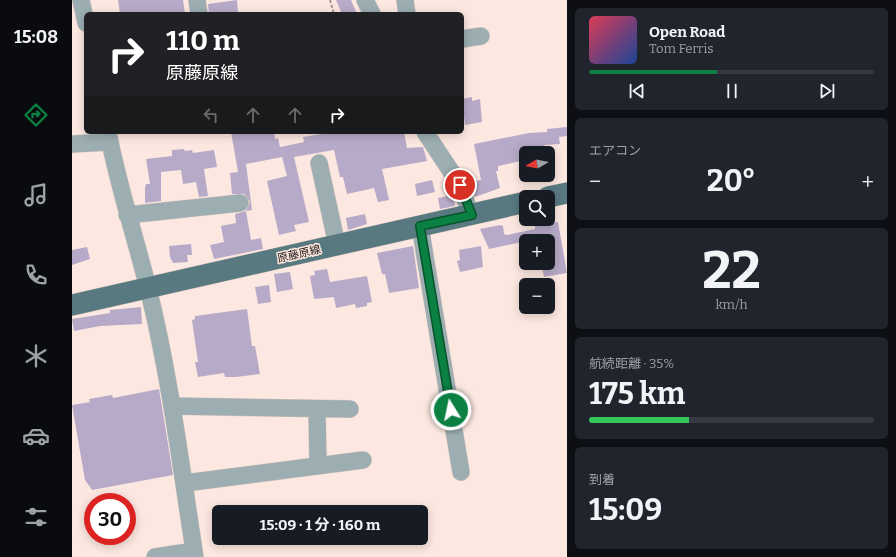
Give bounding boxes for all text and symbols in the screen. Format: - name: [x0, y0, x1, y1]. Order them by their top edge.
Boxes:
- text: Open Road: [649, 23, 725, 41]
- text: 110 m: [166, 24, 240, 57]
- text: 15:08: [14, 26, 58, 48]
- icon: right: [100, 28, 152, 80]
- text: Tom Ferris: [649, 41, 713, 56]
- text: 原藤原線: [166, 62, 238, 84]
- icon: previous: [626, 80, 648, 102]
- icon: pause: [721, 80, 743, 102]
- icon: next: [816, 80, 838, 102]
- icon: directions: [22, 101, 50, 129]
- icon: left: [200, 104, 222, 126]
- icon: ahead: [242, 104, 264, 126]
- icon: ahead: [284, 104, 306, 126]
- icon: right: [326, 104, 348, 126]
- text: エアコン: [589, 143, 641, 158]
- north arrow: [519, 146, 555, 182]
- map controls: [519, 146, 555, 314]
- text: 20°: [707, 163, 756, 199]
- pin: [443, 168, 477, 202]
- text: −: [589, 168, 601, 195]
- text: +: [861, 168, 874, 195]
- icon: arrive: [449, 174, 471, 196]
- icon: music: [22, 181, 50, 209]
- button: search: [519, 190, 555, 226]
- button: +: [519, 234, 555, 270]
- text: 22: [702, 239, 761, 302]
- street label: 原藤原線: [276, 243, 322, 265]
- icon: phone: [22, 261, 50, 289]
- button: −: [519, 278, 555, 314]
- text: km/h: [715, 297, 748, 312]
- icon: climate: [22, 342, 50, 370]
- text: 航続距離 · 35%: [589, 356, 674, 371]
- text: 175 km: [589, 376, 685, 412]
- position arrow: [430, 389, 472, 431]
- icon: car: [22, 422, 50, 450]
- text: 到着: [589, 472, 615, 487]
- text: 15:09: [589, 492, 662, 528]
- speed limit sign: 30: [84, 493, 136, 545]
- icon: filters: [22, 503, 50, 531]
- text: 15:09 · 1 分 · 160 m: [260, 516, 380, 534]

